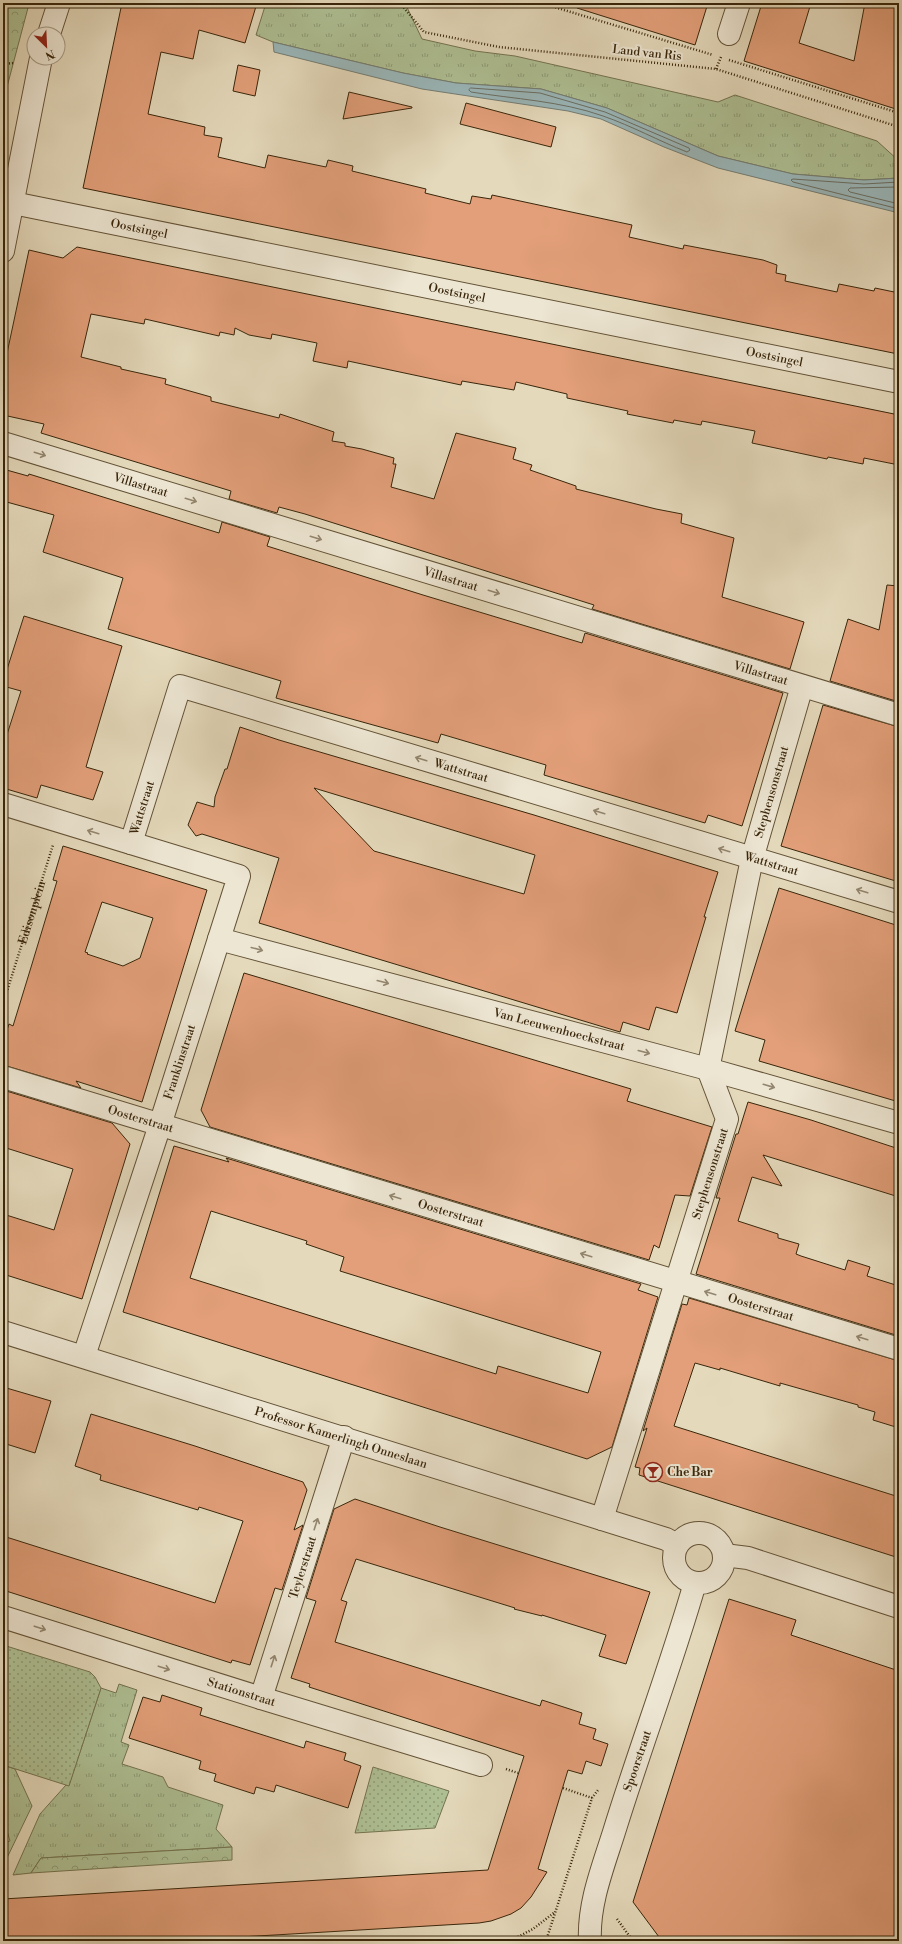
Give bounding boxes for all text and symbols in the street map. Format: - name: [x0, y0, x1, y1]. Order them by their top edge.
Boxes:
- north arrow: [26, 26, 66, 66]
- street label: Land van Ris: [612, 42, 682, 64]
- text: N: [43, 46, 56, 63]
- street label: Oostsingel: [109, 215, 170, 242]
- street label: Oostsingel: [427, 280, 487, 306]
- street label: Oostsingel: [745, 344, 805, 370]
- one-way arrow: [34, 451, 47, 458]
- street label: Villastraat: [111, 469, 171, 500]
- one-way arrow: [185, 497, 198, 504]
- one-way arrow: [309, 535, 322, 542]
- street label: Villastraat: [421, 563, 481, 595]
- one-way arrow: [487, 589, 500, 596]
- street label: Villastraat: [731, 657, 791, 689]
- street label: Stephensonstraat: [751, 744, 792, 839]
- one-way arrow: [415, 755, 428, 762]
- street label: Wattstraat: [431, 755, 491, 786]
- street label: Wattstraat: [126, 778, 158, 838]
- one-way arrow: [593, 808, 606, 815]
- one-way arrow: [87, 828, 100, 835]
- one-way arrow: [717, 846, 730, 853]
- street label: Wattstraat: [742, 848, 801, 879]
- street label: Edisonplein: [15, 879, 49, 946]
- one-way arrow: [855, 887, 868, 894]
- one-way arrow: [250, 946, 263, 953]
- one-way arrow: [376, 979, 389, 987]
- street label: Van Leeuwenhoeckstraat: [491, 1005, 627, 1054]
- street label: Franklinstraat: [161, 1022, 199, 1101]
- one-way arrow: [637, 1048, 650, 1056]
- one-way arrow: [762, 1083, 775, 1090]
- street label: Oosterstraat: [106, 1102, 176, 1136]
- street label: Stephensonstraat: [689, 1125, 731, 1221]
- one-way arrow: [388, 1193, 401, 1200]
- street label: Oosterstraat: [416, 1196, 486, 1230]
- one-way arrow: [580, 1251, 593, 1258]
- one-way arrow: [704, 1289, 717, 1296]
- street label: Oosterstraat: [726, 1290, 796, 1324]
- one-way arrow: [855, 1334, 868, 1341]
- street label: Professor Kamerlingh Onneslaan: [253, 1403, 429, 1472]
- bar icon: Che Bar: [642, 1461, 664, 1483]
- place label: Che Bar: [667, 1465, 713, 1480]
- one-way arrow: [313, 1517, 320, 1530]
- street label: Teylerstraat: [285, 1533, 320, 1601]
- one-way arrow: [34, 1625, 46, 1633]
- one-way arrow: [270, 1655, 277, 1668]
- one-way arrow: [158, 1664, 170, 1672]
- street label: Stationstraat: [206, 1674, 278, 1710]
- street label: Spoorstraat: [620, 1728, 655, 1793]

